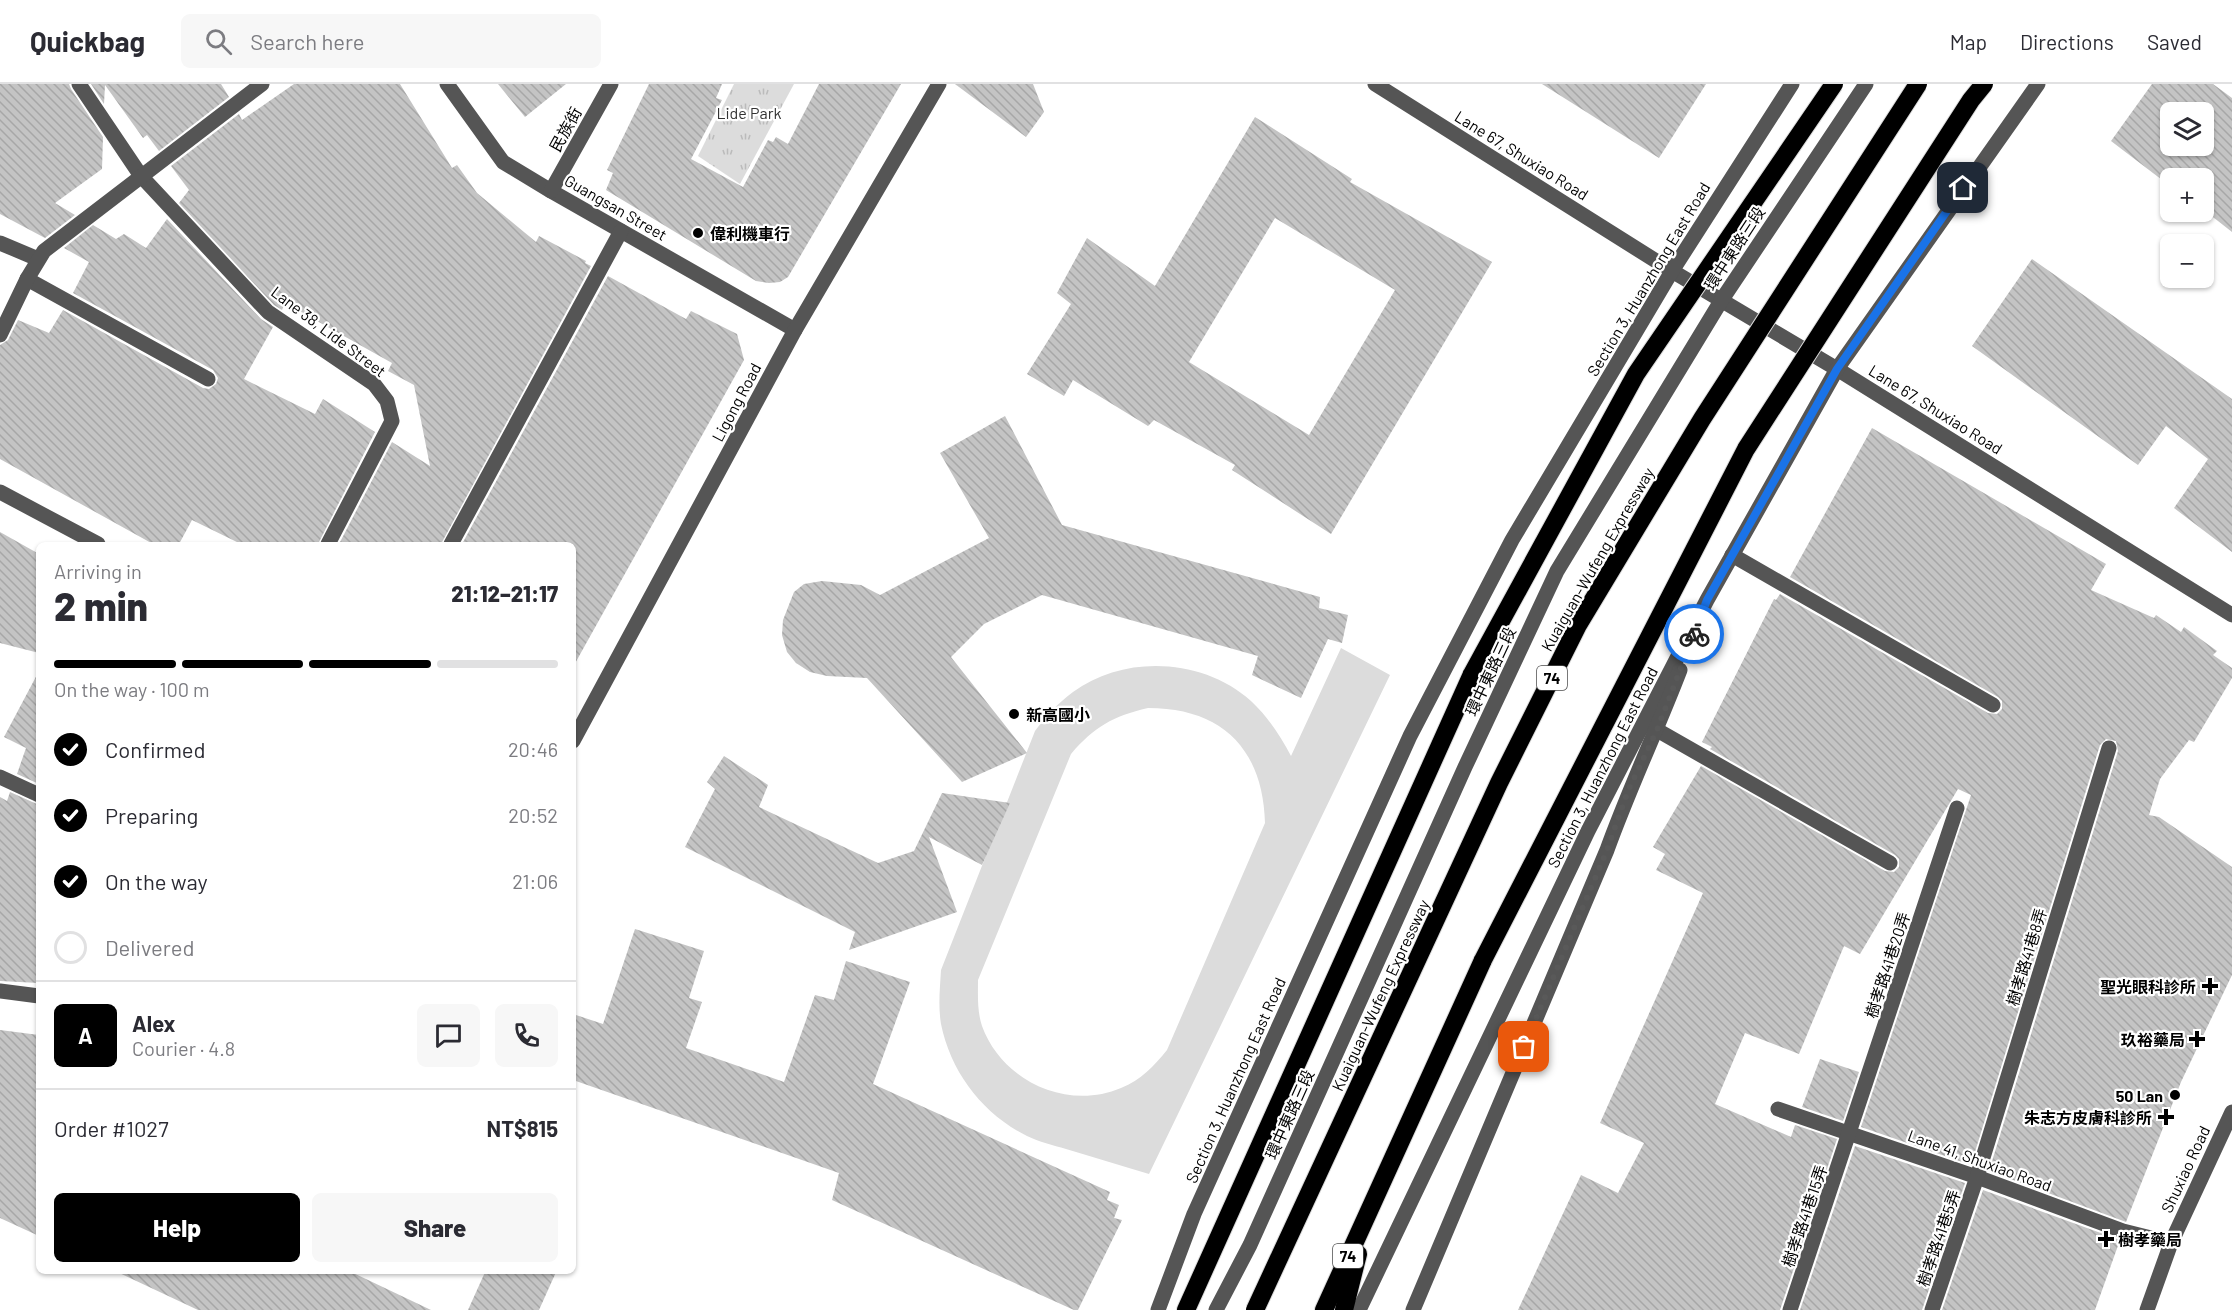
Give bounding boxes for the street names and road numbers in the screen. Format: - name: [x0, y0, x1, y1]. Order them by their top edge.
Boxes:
- street label: 民族街: [545, 103, 585, 155]
- street label: Lane 67, Shuxiao Road: [1452, 106, 1592, 204]
- street label: Guangsan Street: [561, 170, 671, 244]
- street label: Section 3, Huanzhong East Road: [1582, 179, 1714, 379]
- street label: 環中東路三段: [1700, 203, 1768, 293]
- street label: Lane 38, Lide Street: [268, 282, 390, 380]
- street label: Ligong Road: [707, 359, 765, 445]
- street label: Lane 67, Shuxiao Road: [1866, 360, 2006, 458]
- street label: Kuaiguan-Wufeng Expressway: [1537, 463, 1658, 654]
- street label: 環中東路三段: [1461, 623, 1519, 719]
- street label: Section 3, Huanzhong East Road: [1543, 663, 1661, 871]
- road number: 74: [1537, 666, 1567, 690]
- street label: Kuaiguan-Wufeng Expressway: [1327, 896, 1433, 1094]
- street label: 樹孝路41巷8弄: [2002, 906, 2050, 1008]
- street label: 樹孝路41巷20弄: [1861, 909, 1913, 1021]
- street label: Section 3, Huanzhong East Road: [1181, 974, 1289, 1186]
- street label: 環中東路三段: [1261, 1066, 1317, 1162]
- street label: Shuxiao Road: [2157, 1123, 2213, 1215]
- street label: Lane 41, Shuxiao Road: [1906, 1125, 2054, 1195]
- street label: 樹孝路41巷15弄: [1778, 1162, 1830, 1270]
- street label: 樹孝路41巷5弄: [1913, 1187, 1963, 1289]
- road number: 74: [1333, 1244, 1363, 1268]

